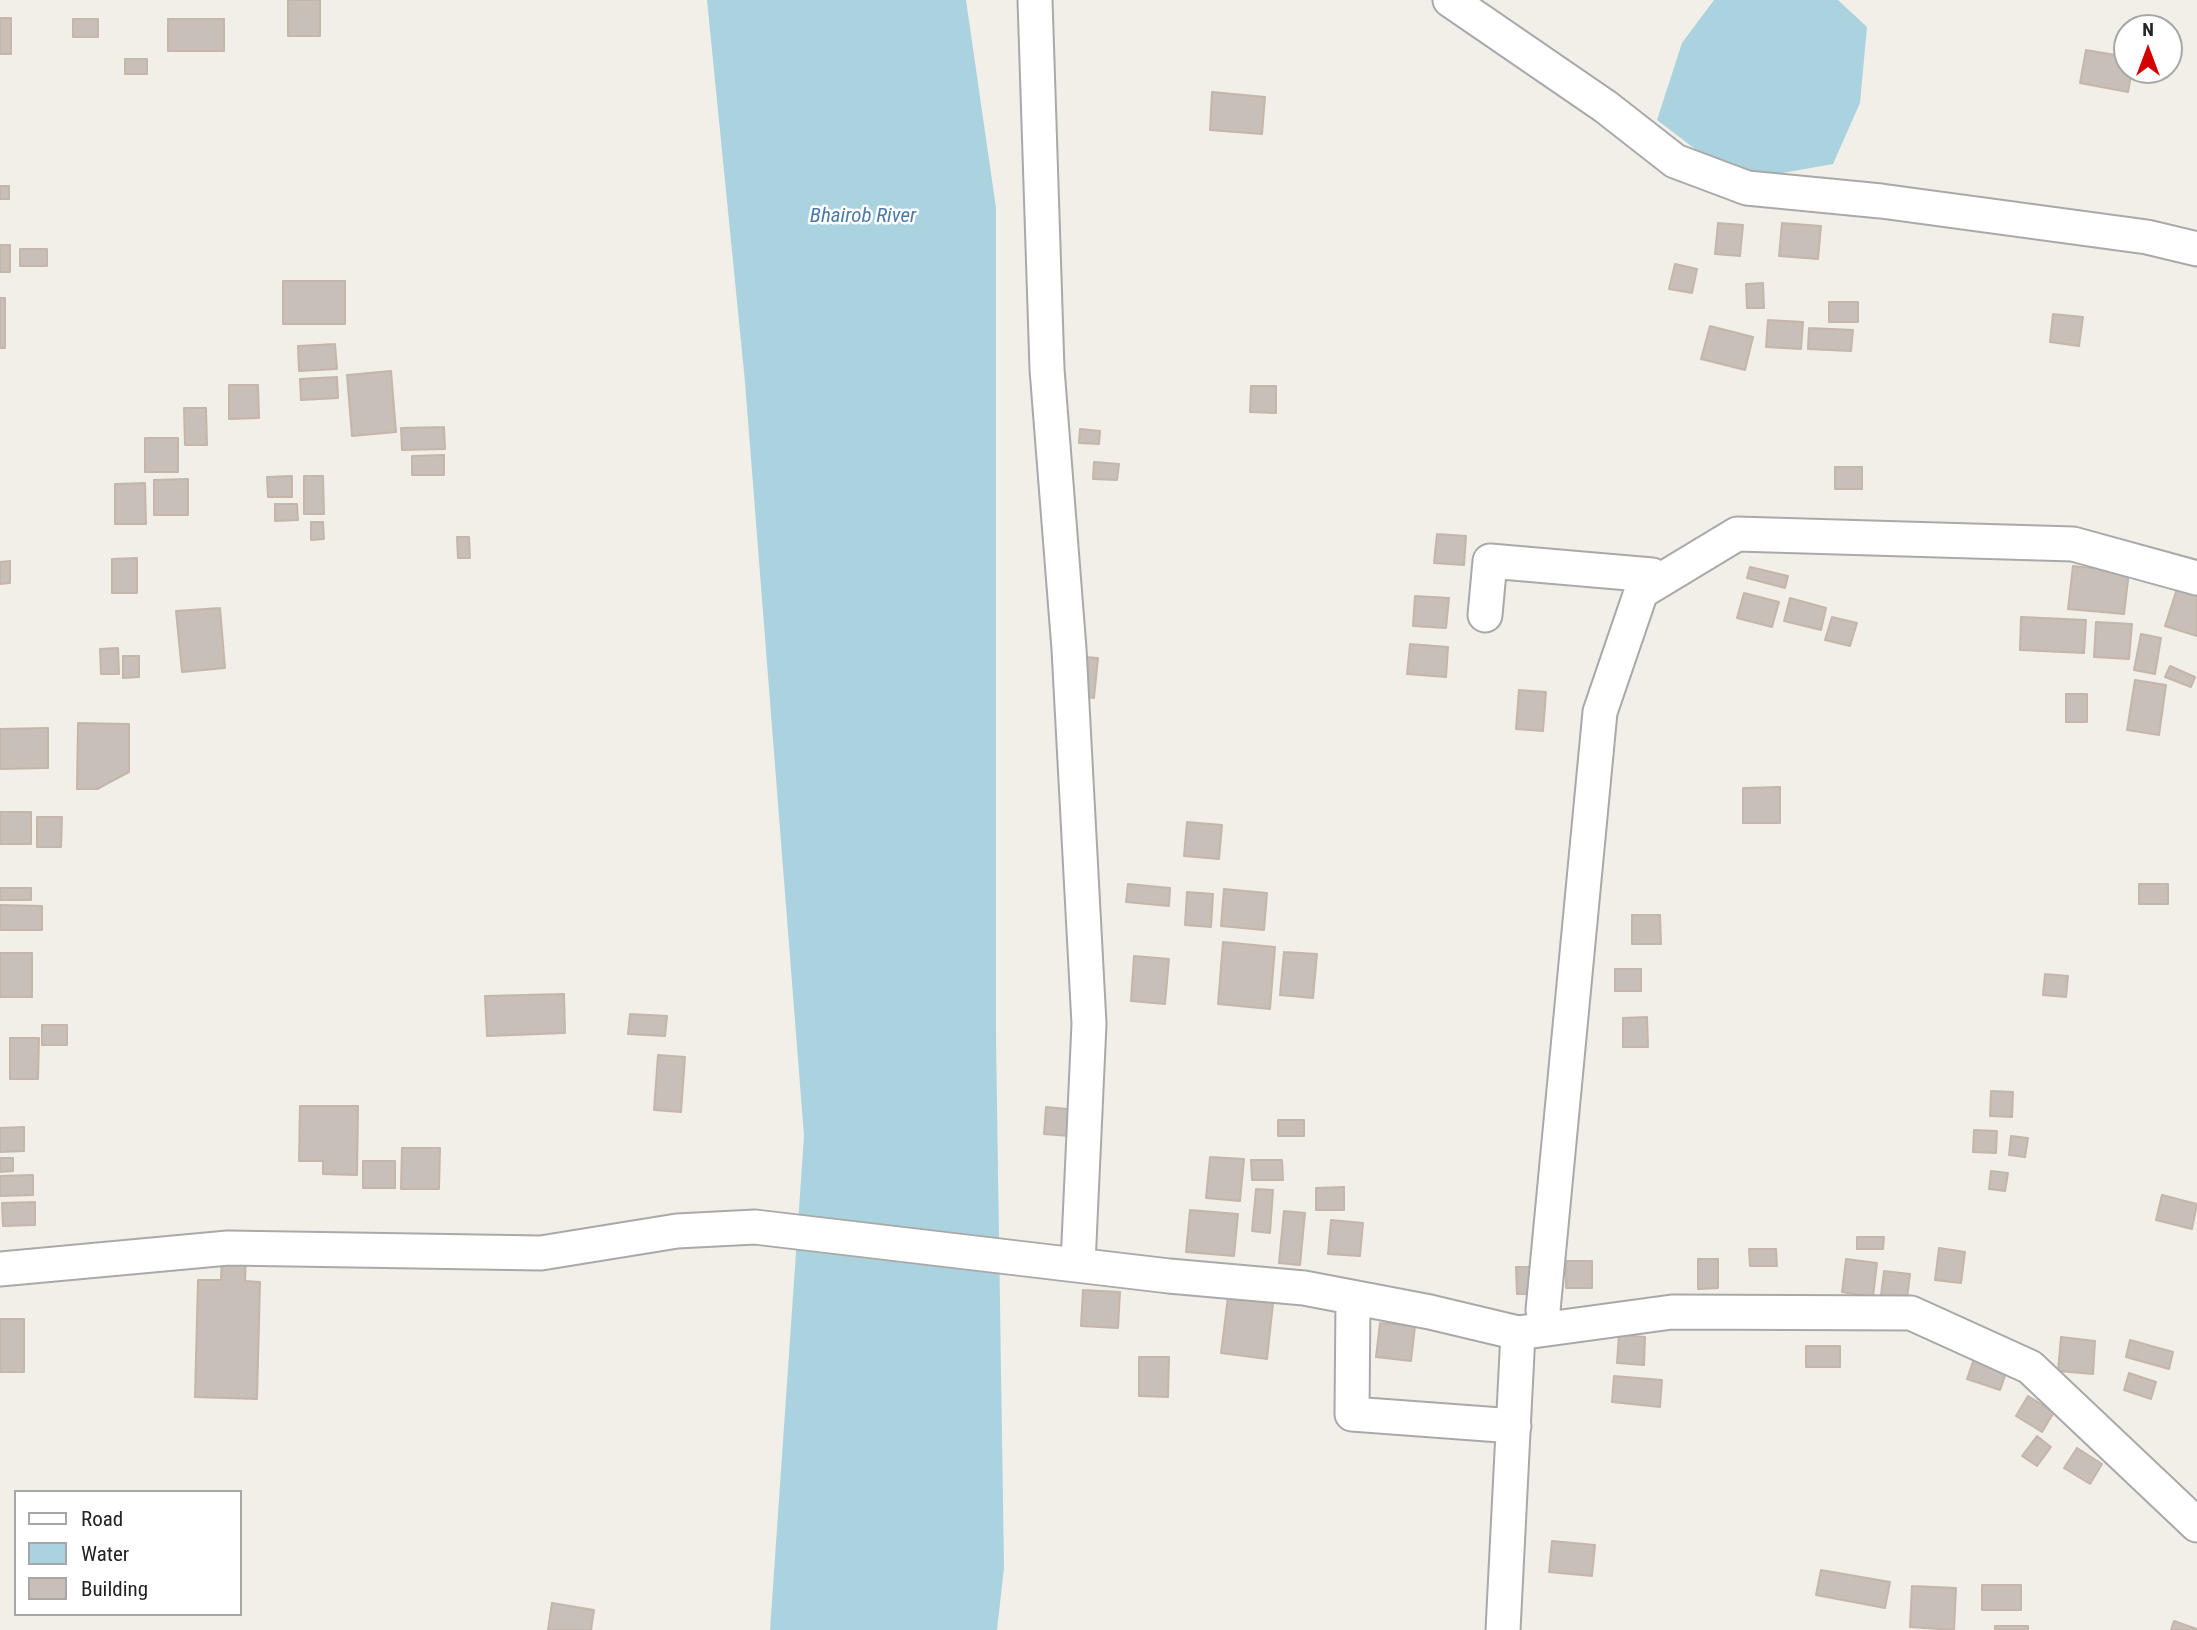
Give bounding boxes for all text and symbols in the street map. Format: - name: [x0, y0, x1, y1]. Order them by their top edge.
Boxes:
- north arrow: [2113, 14, 2183, 84]
- text: N: [2142, 18, 2154, 41]
- water label: Bhairob River: [810, 204, 916, 230]
- legend: [14, 1490, 242, 1616]
- text: Road: [81, 1507, 123, 1531]
- text: Water: [81, 1542, 129, 1566]
- text: Building: [81, 1577, 148, 1601]

